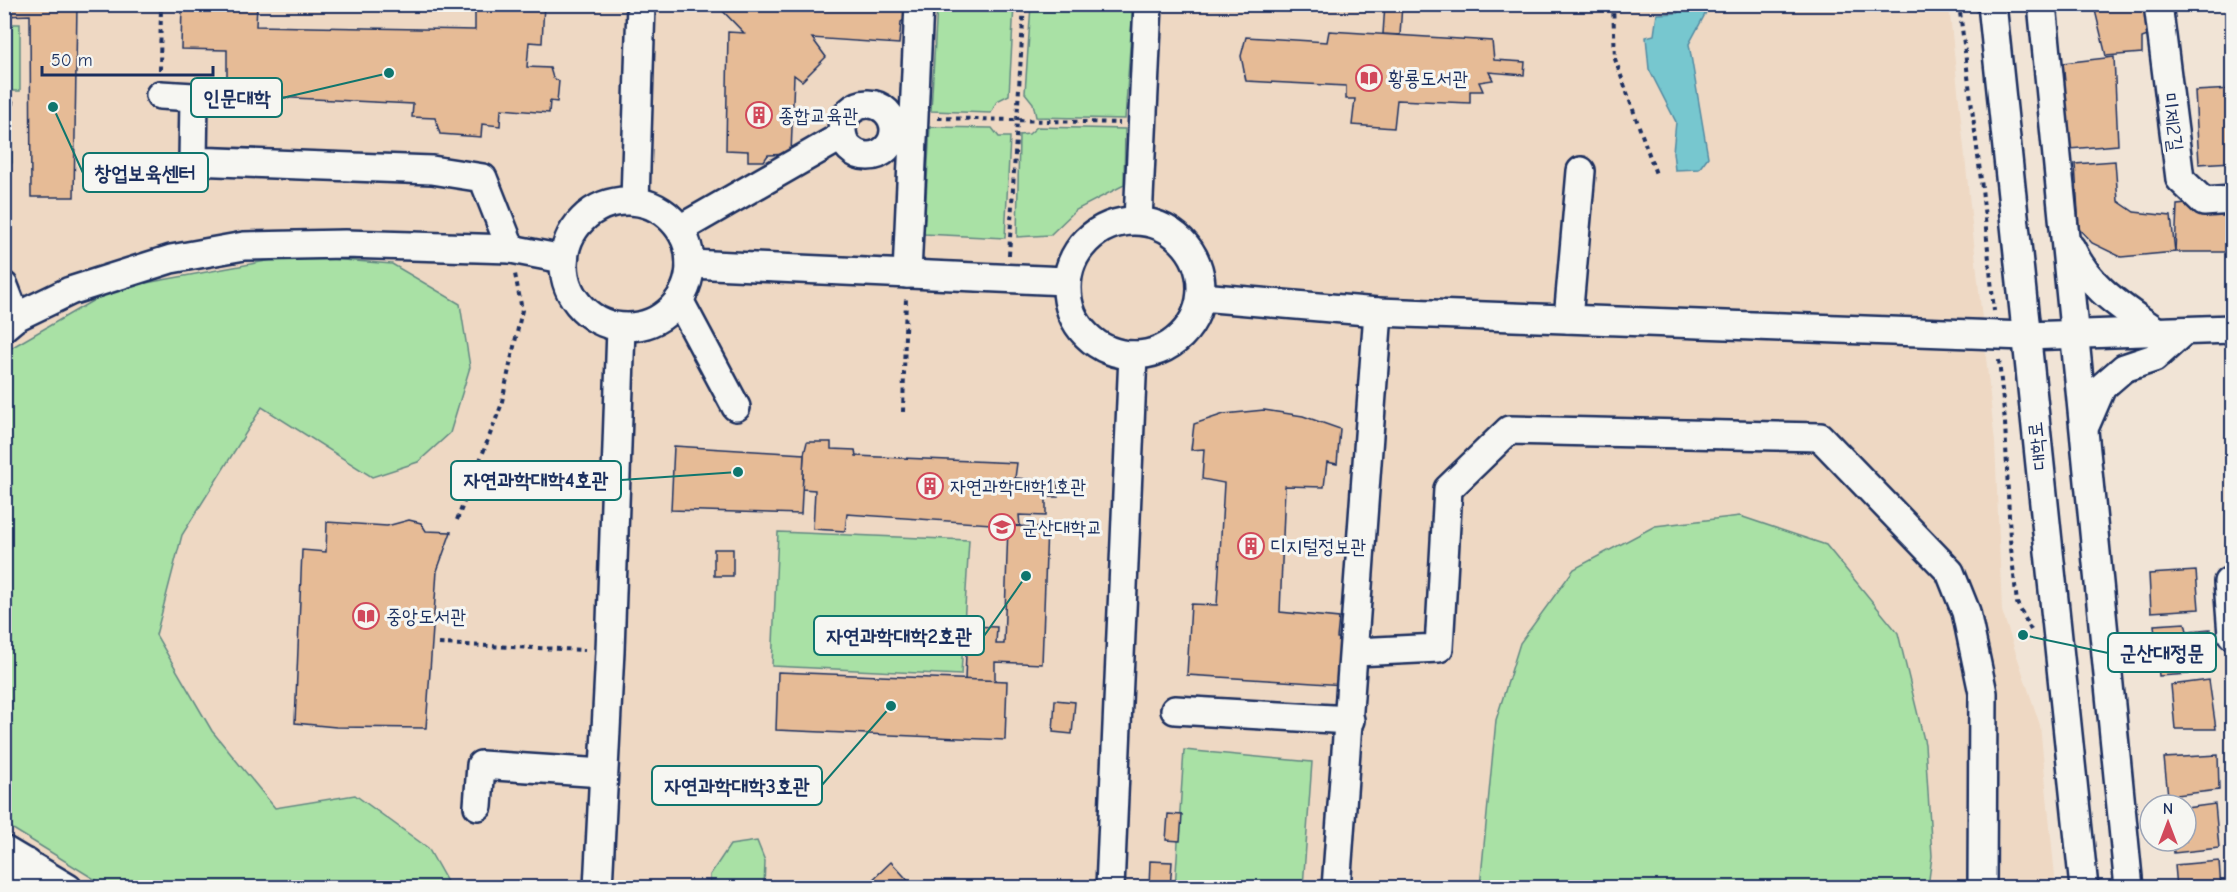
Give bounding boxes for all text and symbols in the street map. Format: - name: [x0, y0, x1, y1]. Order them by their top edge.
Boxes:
- scale bar: [42, 39, 213, 77]
- text: 50 m: [51, 50, 93, 71]
- library icon: 황룡도서관: [1354, 63, 1384, 93]
- place label: 황룡도서관: [1388, 67, 1468, 90]
- callout: 인문대학: [191, 78, 282, 117]
- text: 인문대학: [203, 86, 271, 110]
- street label: 미제2길: [2158, 92, 2187, 153]
- building icon: 종합교육관: [744, 100, 774, 130]
- place label: 종합교육관: [778, 104, 858, 127]
- callout: 창업보육센터: [83, 153, 208, 192]
- text: 창업보육센터: [94, 161, 196, 185]
- street label: 대학로: [2024, 421, 2051, 471]
- callout: 자연과학대학4호관: [451, 461, 621, 500]
- text: 자연과학대학4호관: [463, 468, 609, 492]
- building icon: 자연과학대학1호관: [915, 471, 945, 501]
- place label: 자연과학대학1호관: [950, 475, 1087, 498]
- school or university icon: 군산대학교: [987, 512, 1017, 542]
- place label: 군산대학교: [1022, 516, 1102, 539]
- building icon: 디지털정보관: [1236, 531, 1266, 561]
- place label: 디지털정보관: [1270, 535, 1367, 558]
- library icon: 중앙도서관: [351, 601, 381, 631]
- place label: 중앙도서관: [386, 605, 466, 628]
- callout: 자연과학대학2호관: [814, 616, 984, 655]
- text: 자연과학대학2호관: [826, 624, 972, 648]
- callout: 군산대정문: [2108, 633, 2216, 672]
- text: 군산대정문: [2120, 641, 2204, 665]
- callout: 자연과학대학3호관: [652, 766, 822, 805]
- text: 자연과학대학3호관: [664, 774, 810, 798]
- north arrow: [2138, 793, 2198, 853]
- text: N: [2163, 800, 2173, 818]

